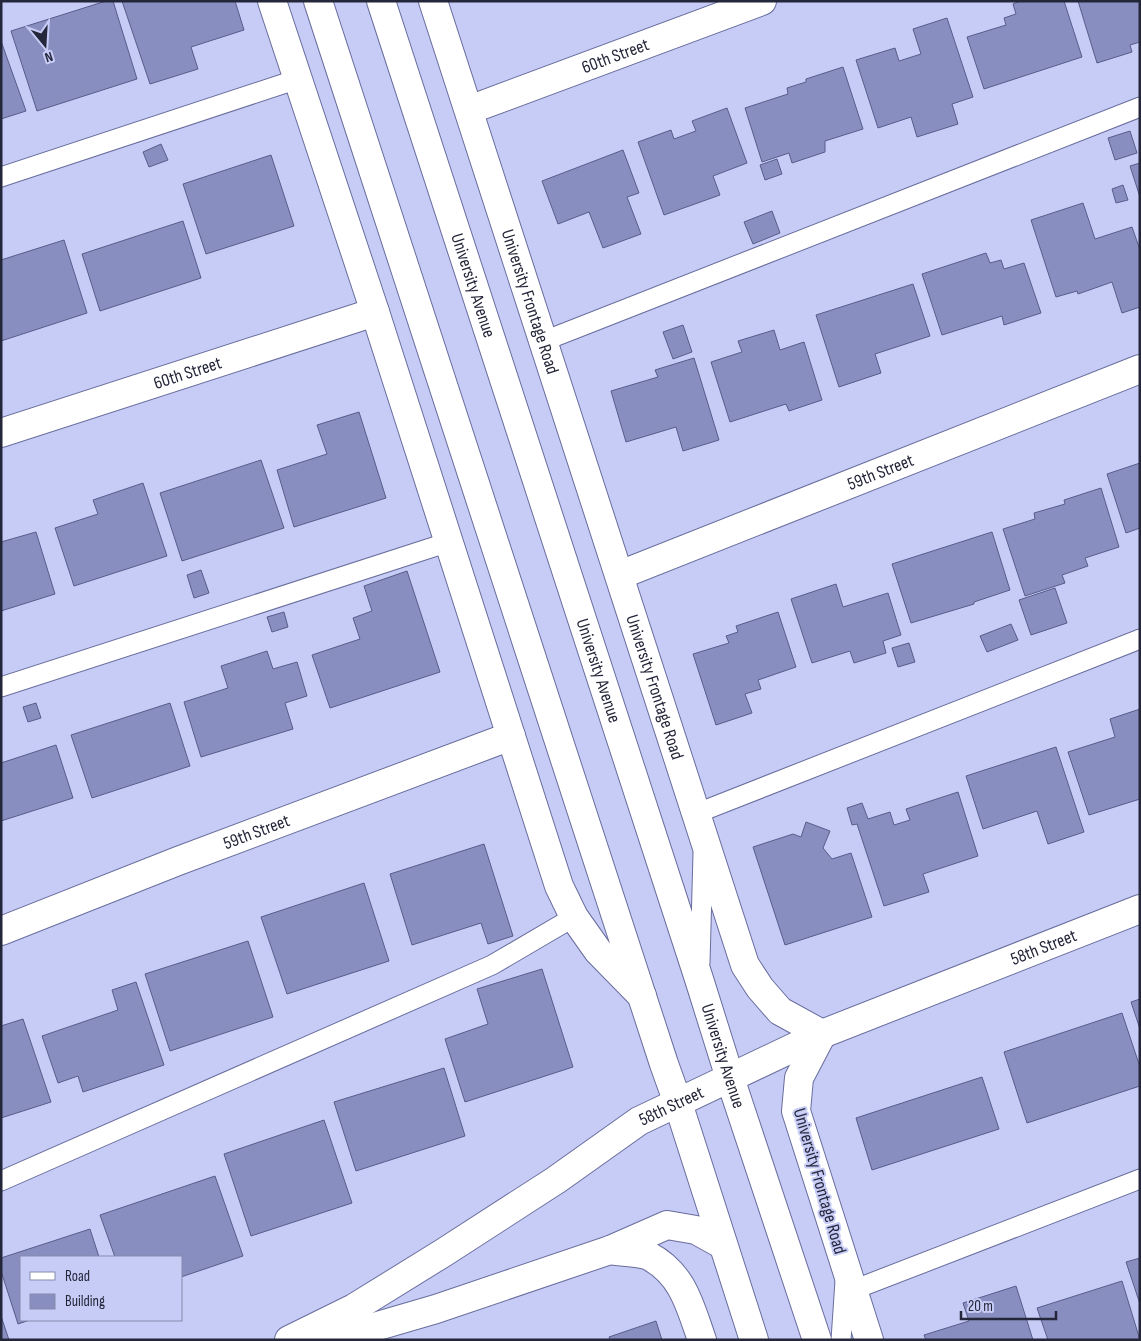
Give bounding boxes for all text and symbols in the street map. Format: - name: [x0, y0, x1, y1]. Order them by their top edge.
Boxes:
- north arrow: [20, 20, 70, 70]
- street label: 60th Street: [579, 34, 652, 78]
- text: N: [43, 48, 55, 66]
- street label: University Frontage Road: [497, 227, 563, 377]
- street label: University Avenue: [446, 231, 500, 340]
- street label: 60th Street: [151, 352, 225, 394]
- street label: 59th Street: [844, 450, 917, 495]
- street label: University Frontage Road: [621, 612, 688, 762]
- street label: University Avenue: [571, 616, 625, 725]
- street label: 59th Street: [220, 810, 293, 854]
- street label: 58th Street: [1008, 925, 1080, 970]
- street label: University Avenue: [696, 1001, 749, 1111]
- street label: 58th Street: [636, 1082, 708, 1131]
- street label: University Frontage Road: [789, 1106, 850, 1256]
- legend: [20, 1256, 182, 1321]
- text: Road: [65, 1267, 90, 1286]
- scale bar: [961, 1288, 1056, 1320]
- text: Building: [65, 1292, 105, 1311]
- text: 20 m: [968, 1297, 993, 1316]

